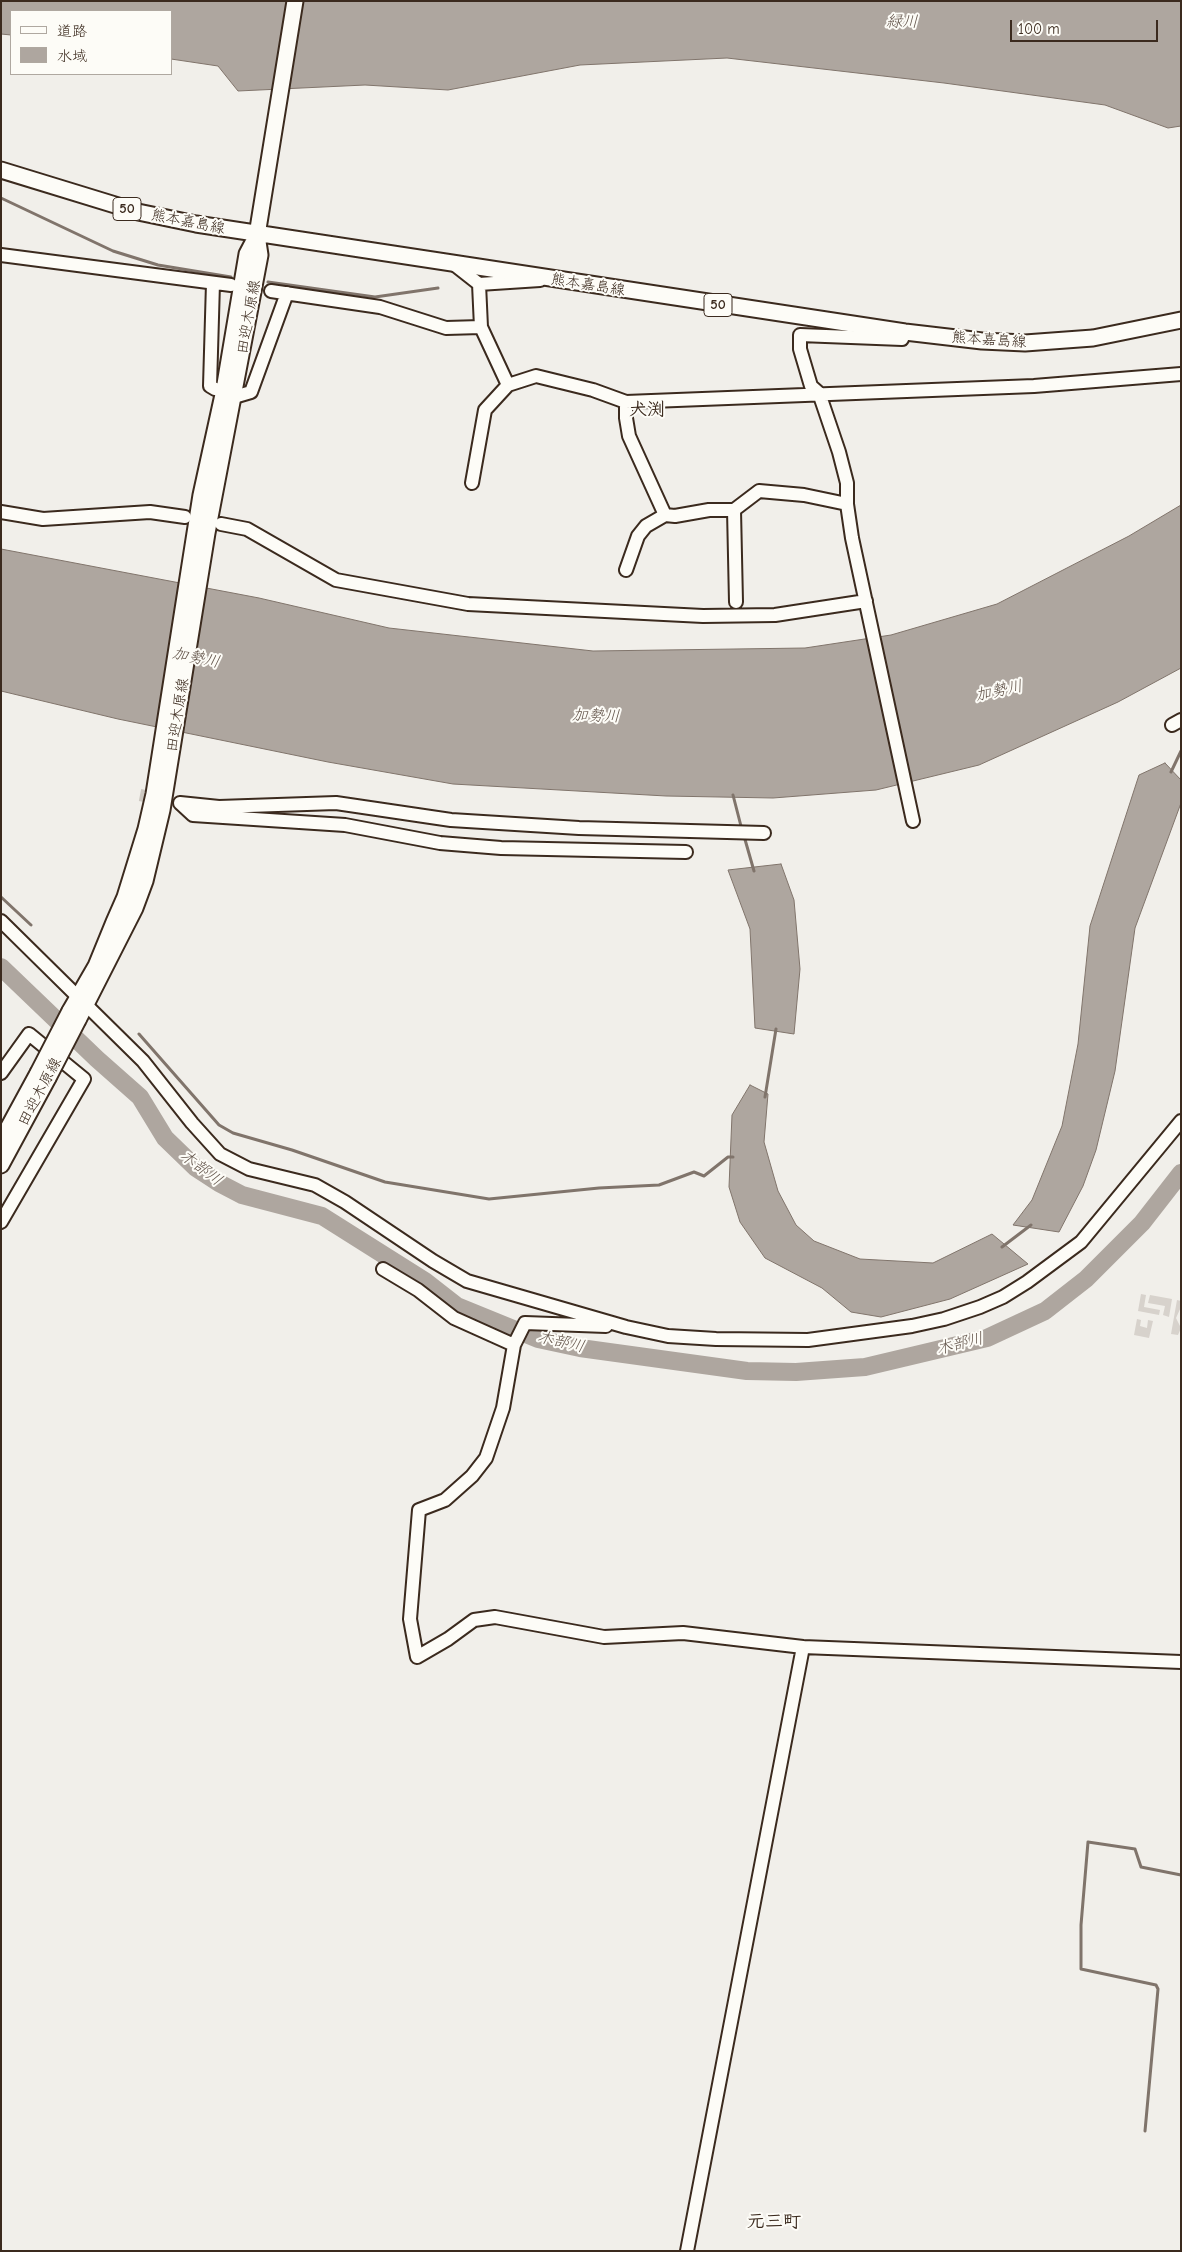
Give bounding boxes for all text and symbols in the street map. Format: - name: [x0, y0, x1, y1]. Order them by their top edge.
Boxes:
- legend: [10, 10, 172, 75]
- scale bar: [1012, 10, 1160, 42]
- water label: 緑川: [886, 12, 918, 32]
- text: 100 m: [1018, 20, 1060, 38]
- text: 道路: [57, 22, 87, 40]
- text: 水域: [57, 47, 87, 65]
- road number: 50: [113, 198, 141, 220]
- street label: 熊本嘉島線: [149, 206, 227, 238]
- street label: 熊本嘉島線: [550, 270, 626, 300]
- street label: 田迎木原線: [234, 279, 264, 355]
- road number: 50: [704, 294, 732, 316]
- street label: 熊本嘉島線: [951, 328, 1027, 352]
- district label: 犬渕: [629, 399, 665, 421]
- water label: 加勢川: [171, 644, 221, 672]
- street label: 田迎木原線: [163, 677, 193, 753]
- water label: 加勢川: [974, 677, 1024, 705]
- water label: 加勢川: [572, 706, 620, 726]
- street label: 田迎木原線: [14, 1055, 66, 1129]
- water label: 木部川: [176, 1146, 226, 1190]
- water label: 木部川: [535, 1327, 587, 1357]
- water label: 木部川: [934, 1329, 986, 1359]
- district label: 元三町: [747, 2211, 801, 2233]

